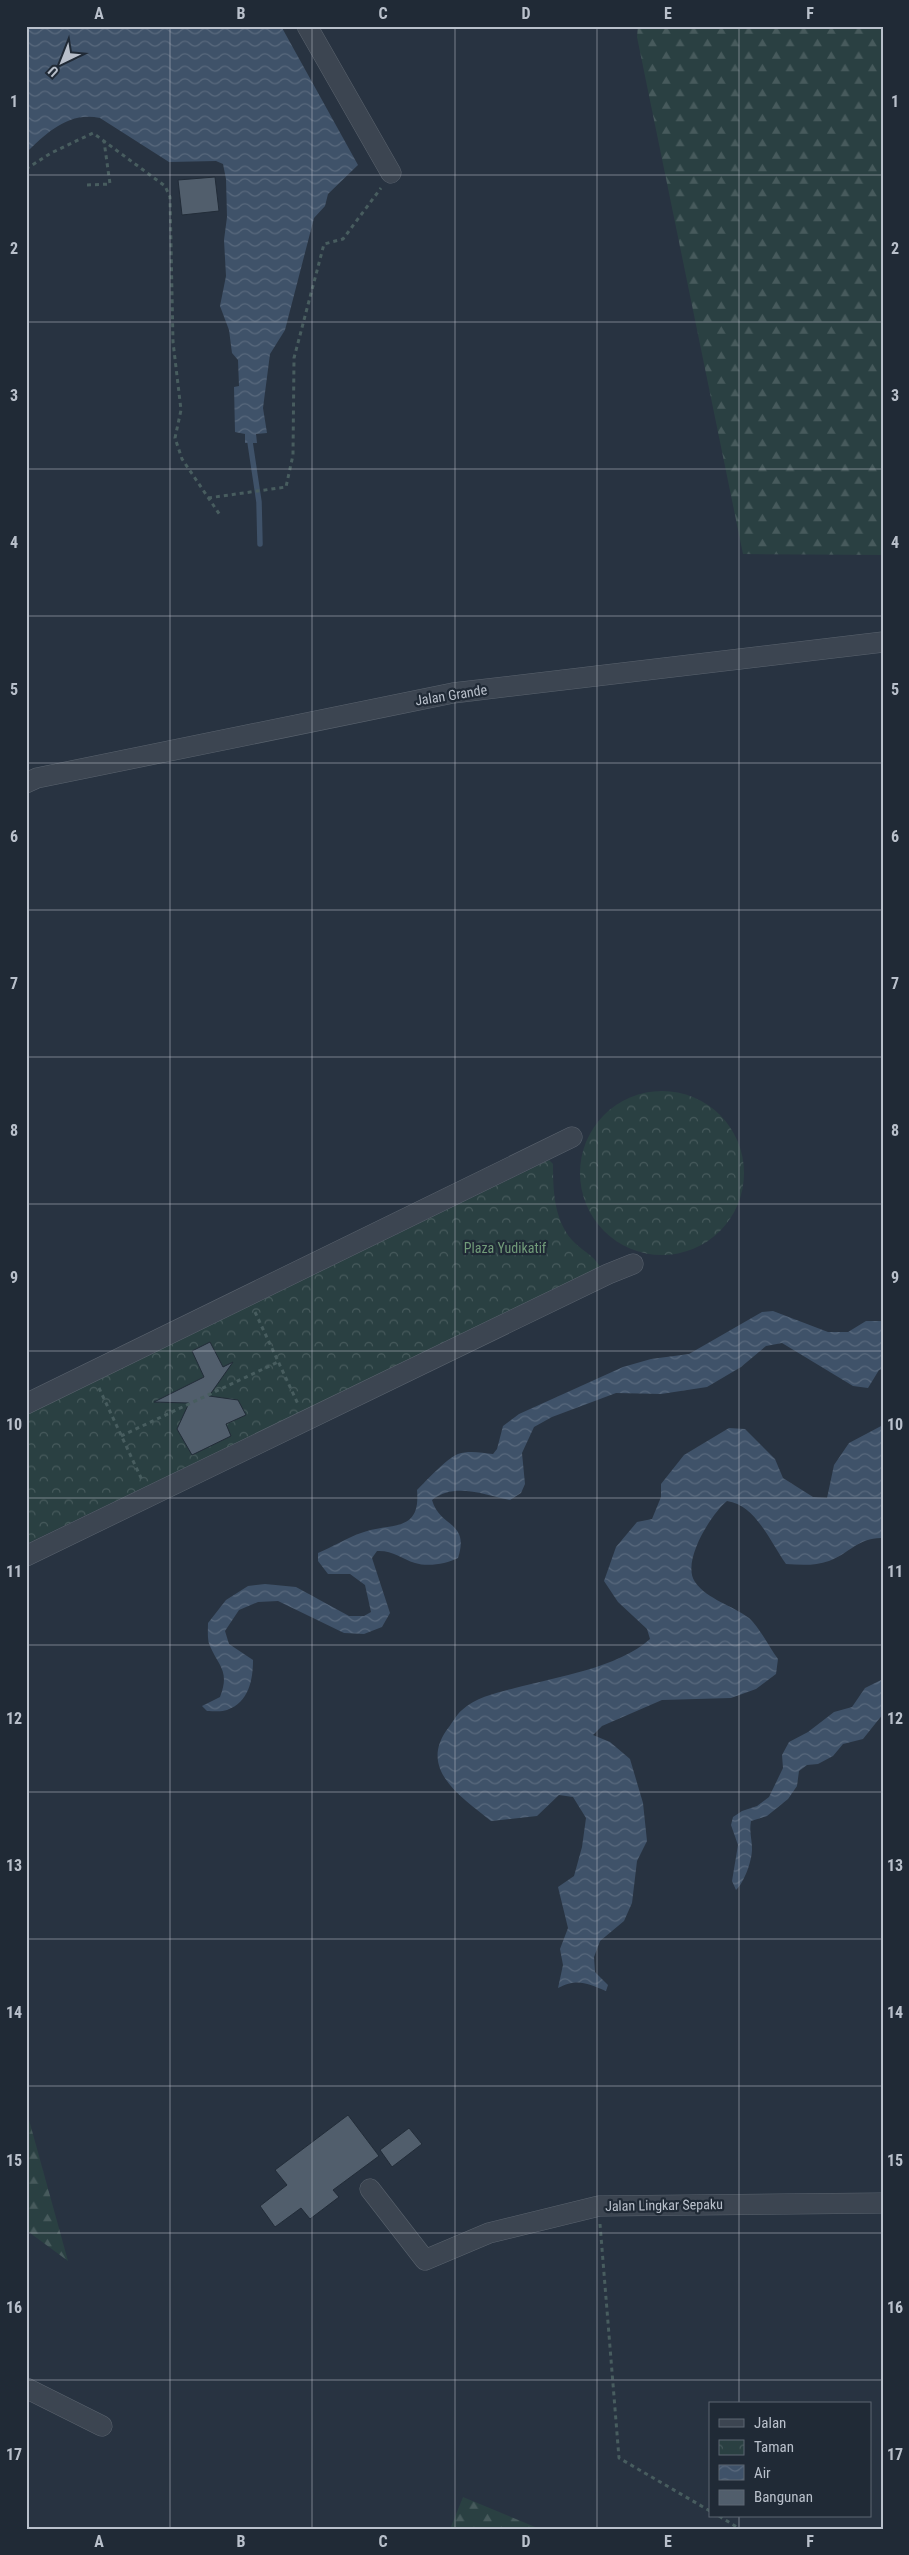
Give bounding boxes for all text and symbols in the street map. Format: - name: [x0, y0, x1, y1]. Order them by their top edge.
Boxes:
- text: A: [94, 4, 104, 23]
- text: B: [237, 4, 246, 23]
- text: C: [378, 4, 388, 23]
- text: D: [521, 4, 531, 23]
- text: E: [664, 4, 672, 23]
- text: F: [806, 4, 814, 23]
- north arrow: [38, 38, 88, 88]
- text: U: [45, 63, 62, 80]
- text: 1: [10, 92, 18, 111]
- text: 1: [891, 92, 899, 111]
- text: 2: [10, 239, 18, 258]
- text: 2: [891, 239, 899, 258]
- text: 3: [10, 386, 18, 405]
- text: 3: [891, 386, 899, 405]
- text: 4: [10, 533, 18, 552]
- text: 4: [891, 533, 899, 552]
- text: 5: [10, 680, 18, 699]
- text: 5: [891, 680, 899, 699]
- street label: Jalan Grande: [414, 681, 489, 709]
- text: 6: [10, 827, 18, 846]
- text: 6: [891, 827, 899, 846]
- text: 7: [10, 974, 18, 993]
- text: 7: [891, 974, 899, 993]
- text: 8: [10, 1121, 18, 1140]
- text: 8: [891, 1121, 899, 1140]
- park label: Plaza Yudikatif: [464, 1240, 547, 1256]
- text: 9: [10, 1268, 18, 1287]
- text: 9: [891, 1268, 899, 1287]
- text: 10: [6, 1415, 22, 1434]
- text: 10: [887, 1415, 903, 1434]
- text: 11: [6, 1562, 22, 1581]
- text: 11: [887, 1562, 903, 1581]
- text: 12: [6, 1709, 22, 1728]
- text: 12: [887, 1709, 903, 1728]
- text: 13: [6, 1856, 22, 1875]
- text: 13: [887, 1856, 903, 1875]
- text: 14: [6, 2003, 22, 2022]
- text: 14: [887, 2003, 903, 2022]
- text: 15: [6, 2151, 22, 2170]
- text: 15: [887, 2151, 903, 2170]
- street label: Jalan Lingkar Sepaku: [605, 2196, 723, 2214]
- text: 16: [6, 2298, 22, 2317]
- text: 16: [887, 2298, 903, 2317]
- legend: [709, 2402, 872, 2518]
- text: Jalan: [754, 2414, 786, 2432]
- text: Taman: [754, 2438, 794, 2456]
- text: 17: [6, 2445, 22, 2464]
- text: 17: [887, 2445, 903, 2464]
- text: Air: [754, 2464, 771, 2482]
- text: Bangunan: [754, 2488, 813, 2506]
- text: A: [94, 2532, 104, 2551]
- text: B: [237, 2532, 246, 2551]
- text: C: [378, 2532, 388, 2551]
- text: D: [521, 2532, 531, 2551]
- text: E: [664, 2532, 672, 2551]
- text: F: [806, 2532, 814, 2551]

